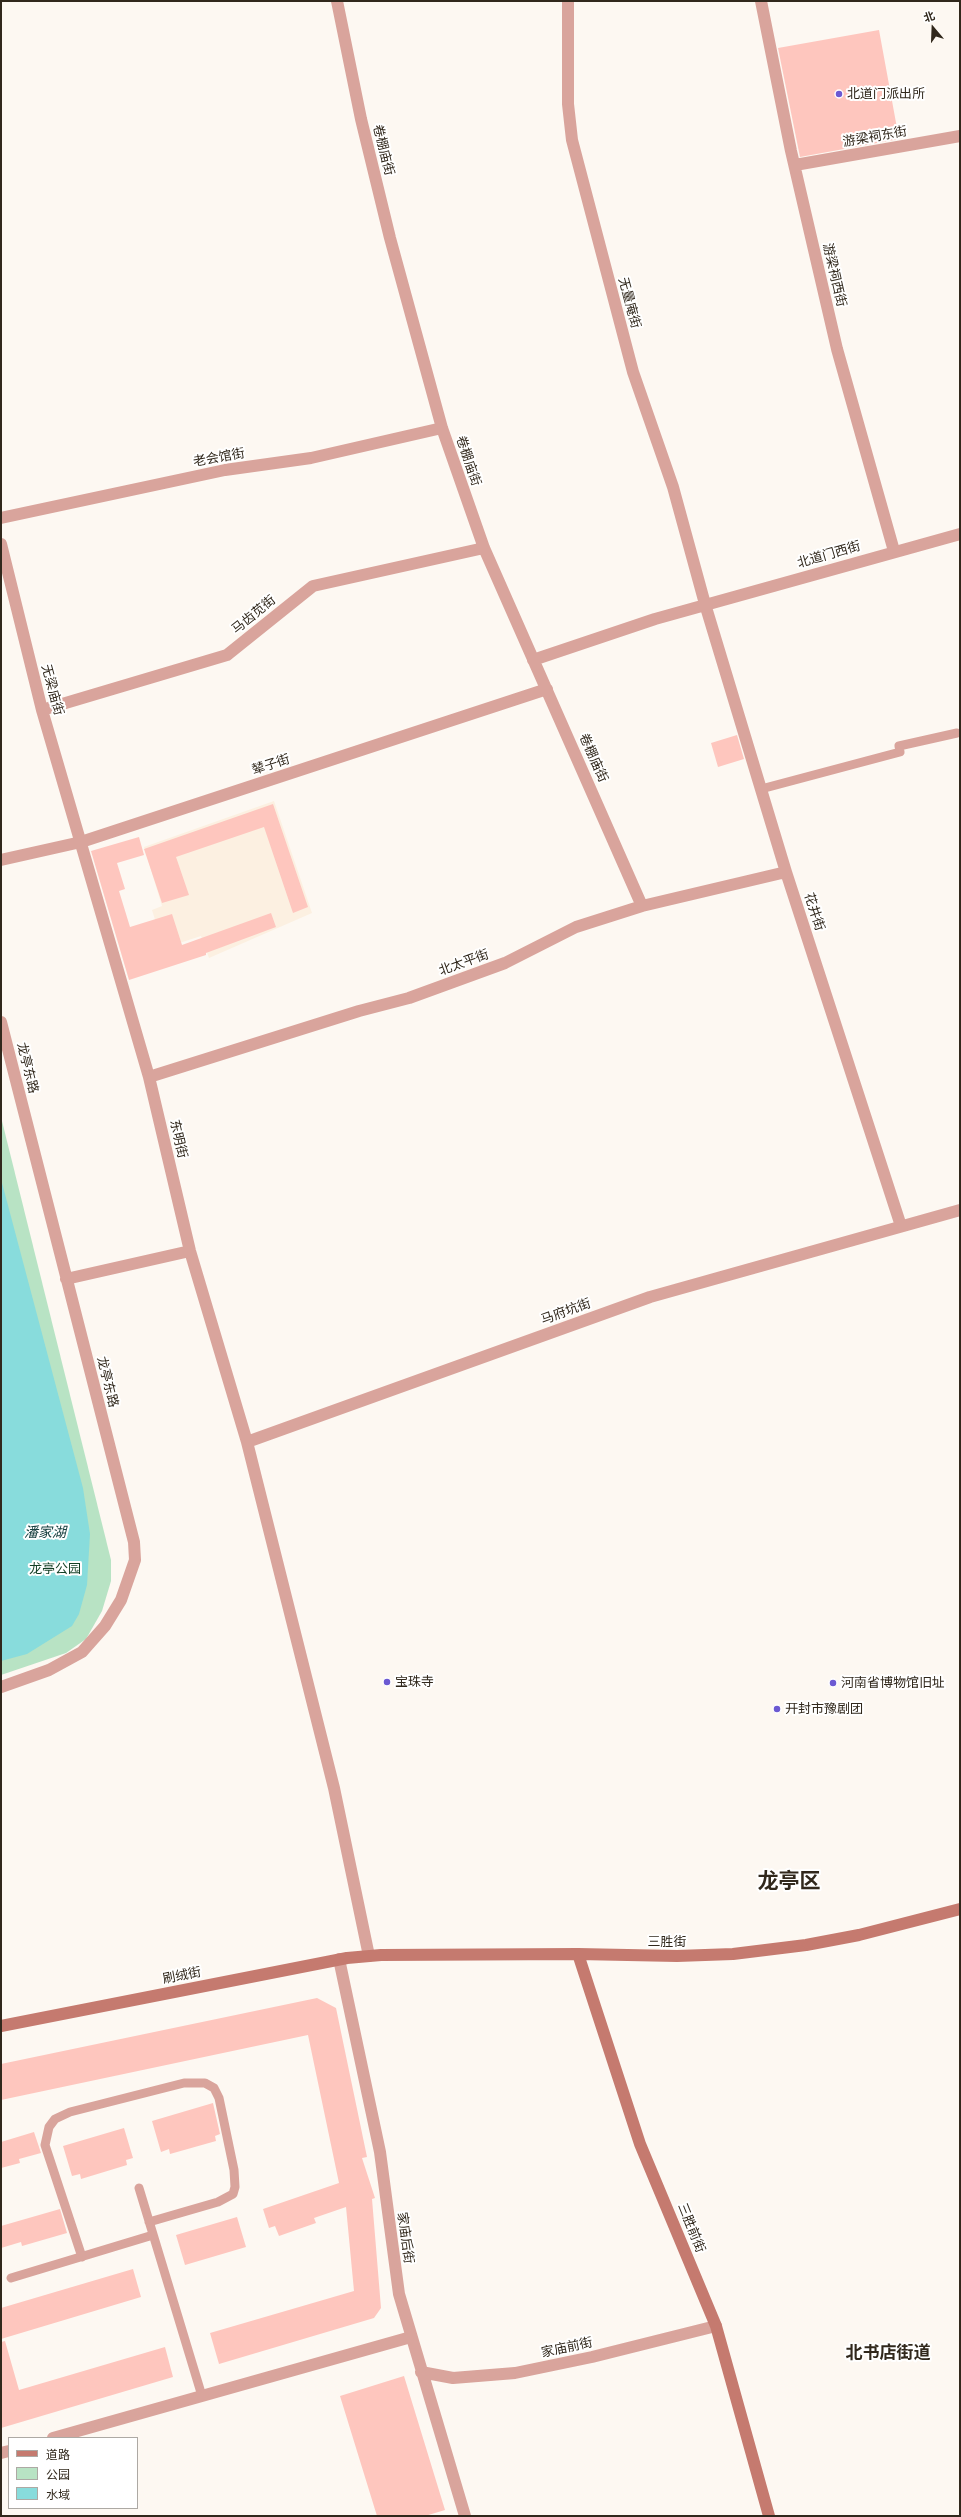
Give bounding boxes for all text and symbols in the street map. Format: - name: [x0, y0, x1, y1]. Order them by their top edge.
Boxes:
- north arrow: [913, 8, 953, 48]
- text: 北: [922, 9, 936, 24]
- place label: 北道门派出所: [847, 86, 925, 102]
- marker: 北道门派出所: [834, 89, 844, 99]
- street label: 卷棚庙街: [369, 123, 397, 177]
- street label: 游梁祠东街: [842, 124, 908, 150]
- street label: 游梁祠西街: [819, 242, 849, 308]
- street label: 无量庵街: [615, 276, 643, 330]
- street label: 卷棚庙街: [452, 434, 484, 488]
- street label: 老会馆街: [192, 446, 246, 470]
- street label: 北道门西街: [796, 539, 862, 571]
- street label: 马齿苋街: [229, 593, 279, 637]
- street label: 无梁庙街: [38, 663, 66, 717]
- street label: 卷棚庙街: [575, 731, 611, 785]
- street label: 辇子街: [250, 752, 292, 778]
- street label: 花井街: [801, 891, 827, 933]
- street label: 北太平街: [437, 947, 491, 979]
- street label: 龙亭东路: [13, 1041, 41, 1095]
- street label: 东明街: [166, 1118, 190, 1160]
- street label: 马府坑街: [539, 1296, 593, 1328]
- street label: 龙亭东路: [93, 1355, 121, 1409]
- water label: 潘家湖: [24, 1525, 66, 1541]
- park label: 龙亭公园: [29, 1561, 81, 1577]
- place label: 宝珠寺: [395, 1674, 434, 1690]
- place label: 河南省博物馆旧址: [841, 1675, 945, 1691]
- marker: 宝珠寺: [382, 1677, 392, 1687]
- marker: 河南省博物馆旧址: [828, 1678, 838, 1688]
- place label: 开封市豫剧团: [785, 1701, 863, 1717]
- marker: 开封市豫剧团: [772, 1704, 782, 1714]
- district label: 龙亭区: [758, 1869, 820, 1895]
- street label: 三胜街: [648, 1934, 686, 1950]
- street label: 刷绒街: [161, 1965, 203, 1987]
- street label: 三胜前街: [674, 2201, 708, 2255]
- street label: 家庙后街: [394, 2211, 416, 2265]
- street label: 家庙前街: [540, 2335, 594, 2361]
- district label: 北书店街道: [846, 2343, 930, 2363]
- legend: [8, 2437, 138, 2509]
- text: 道路: [46, 2448, 70, 2462]
- text: 公园: [46, 2468, 70, 2482]
- text: 水域: [46, 2488, 70, 2502]

